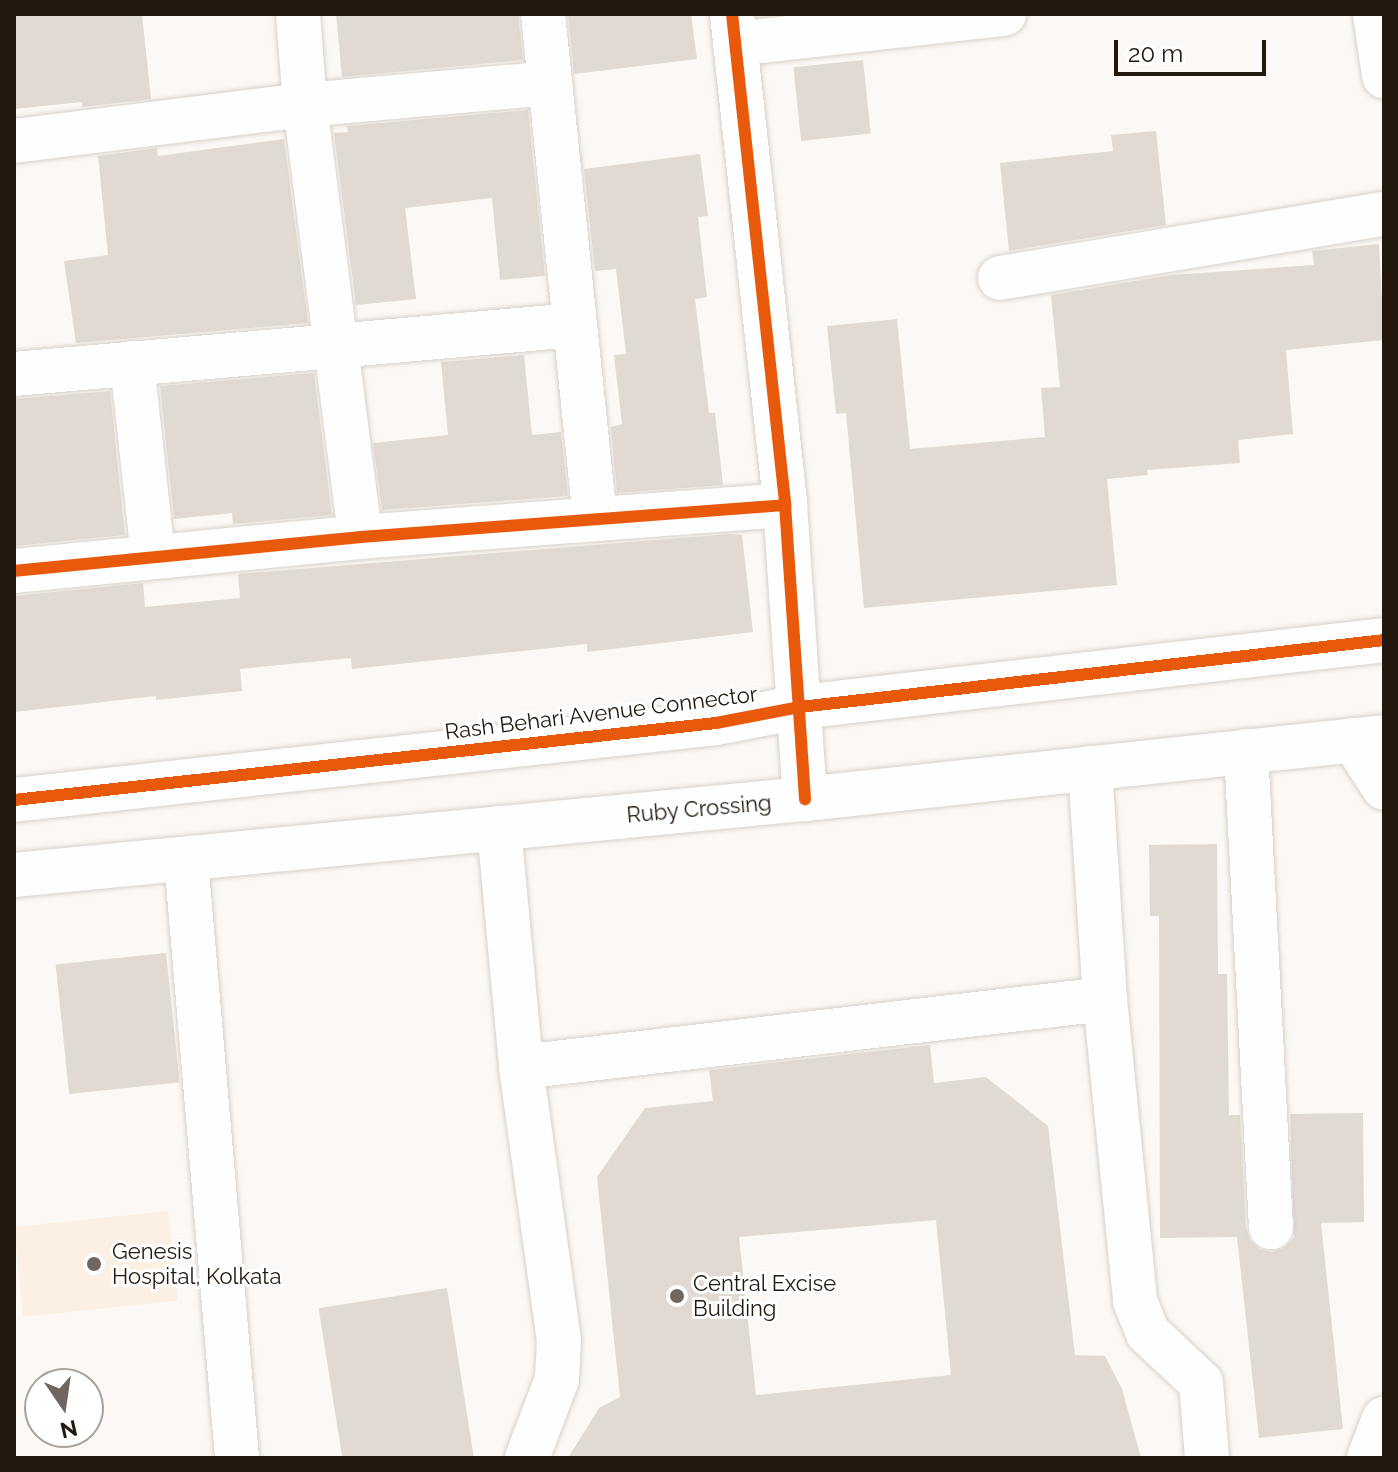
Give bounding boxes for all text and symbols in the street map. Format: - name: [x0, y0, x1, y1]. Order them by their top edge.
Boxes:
- scale bar: [1118, 24, 1270, 74]
- text: 20 m: [1128, 39, 1183, 68]
- street label: Rash Behari Avenue Connector: [443, 681, 759, 745]
- street label: Ruby Crossing: [625, 789, 773, 829]
- place label: Genesis Hospital, Kolkata: [112, 1238, 281, 1290]
- marker: Genesis Hospital, Kolkata: [83, 1253, 105, 1275]
- place label: Central Excise Building: [693, 1270, 837, 1322]
- marker: Central Excise Building: [668, 1287, 686, 1305]
- north arrow: [24, 1368, 104, 1448]
- text: N: [58, 1415, 80, 1444]

